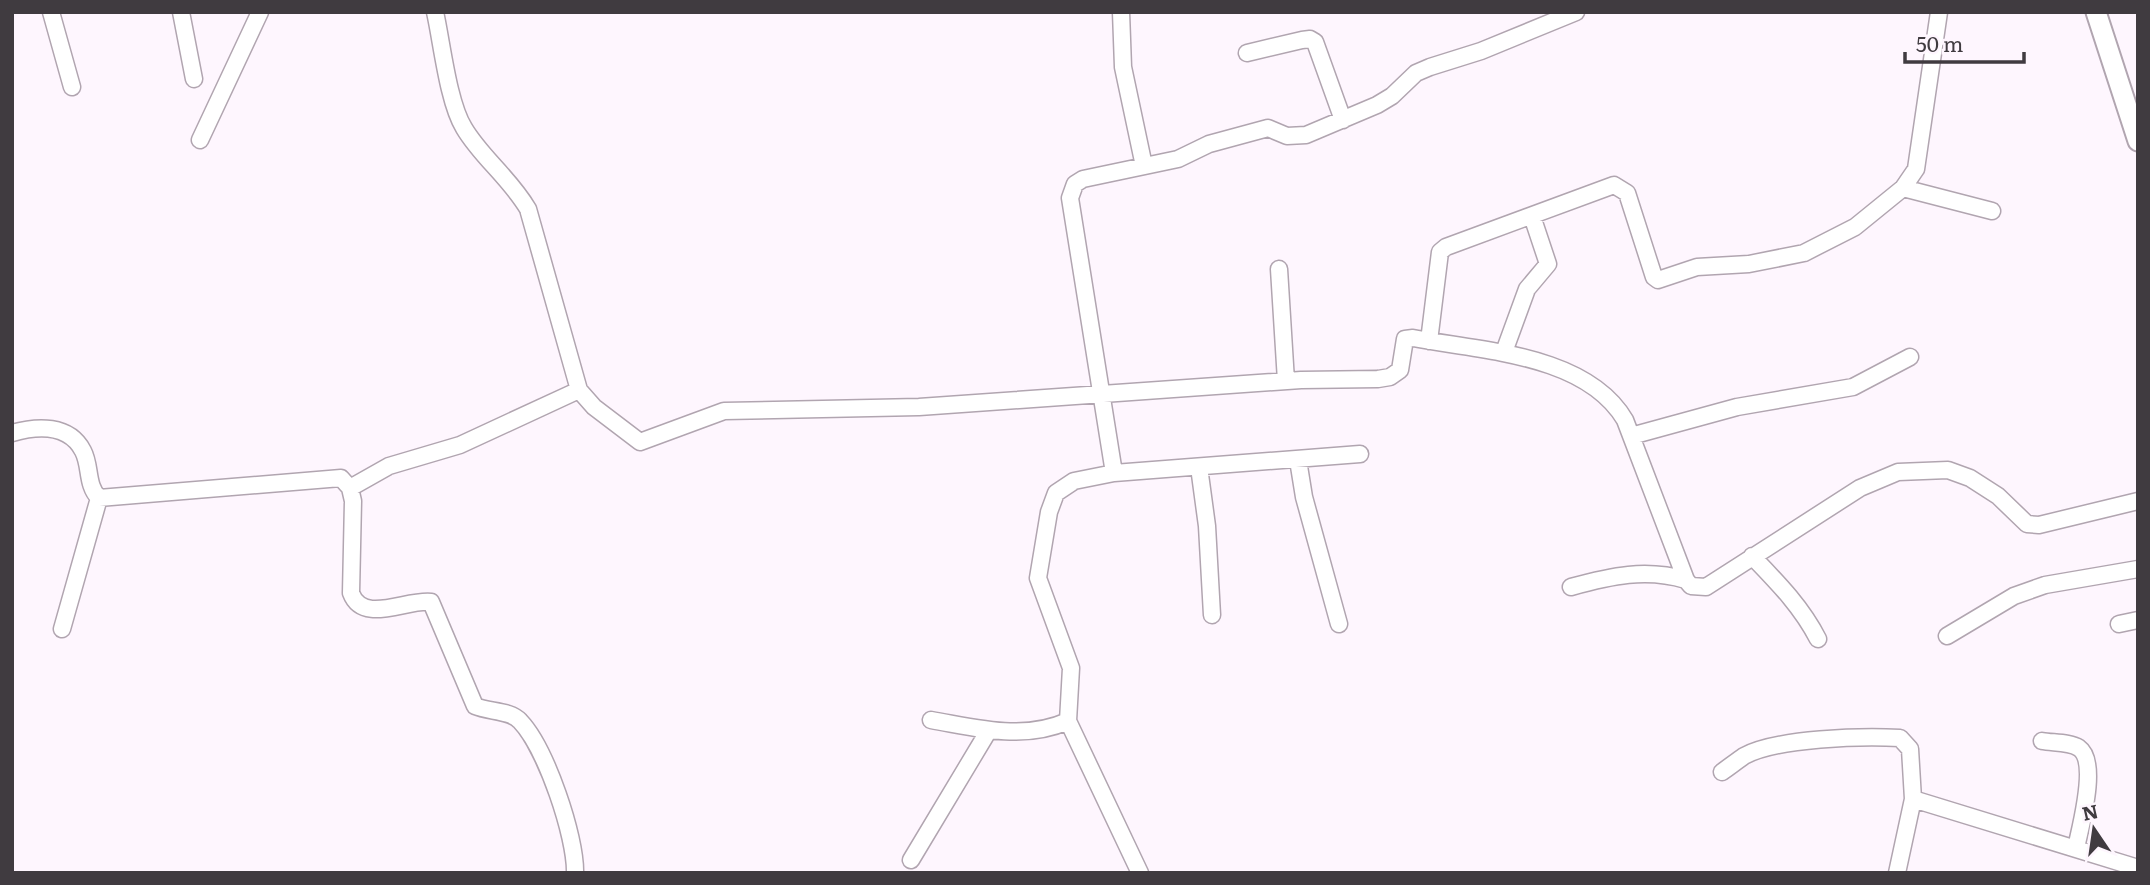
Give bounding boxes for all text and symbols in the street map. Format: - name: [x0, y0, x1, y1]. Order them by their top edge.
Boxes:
- scale bar: [1905, 21, 2024, 65]
- text: 50 m: [1916, 27, 1963, 58]
- north arrow: [2059, 794, 2129, 864]
- text: N: [2079, 796, 2101, 827]

